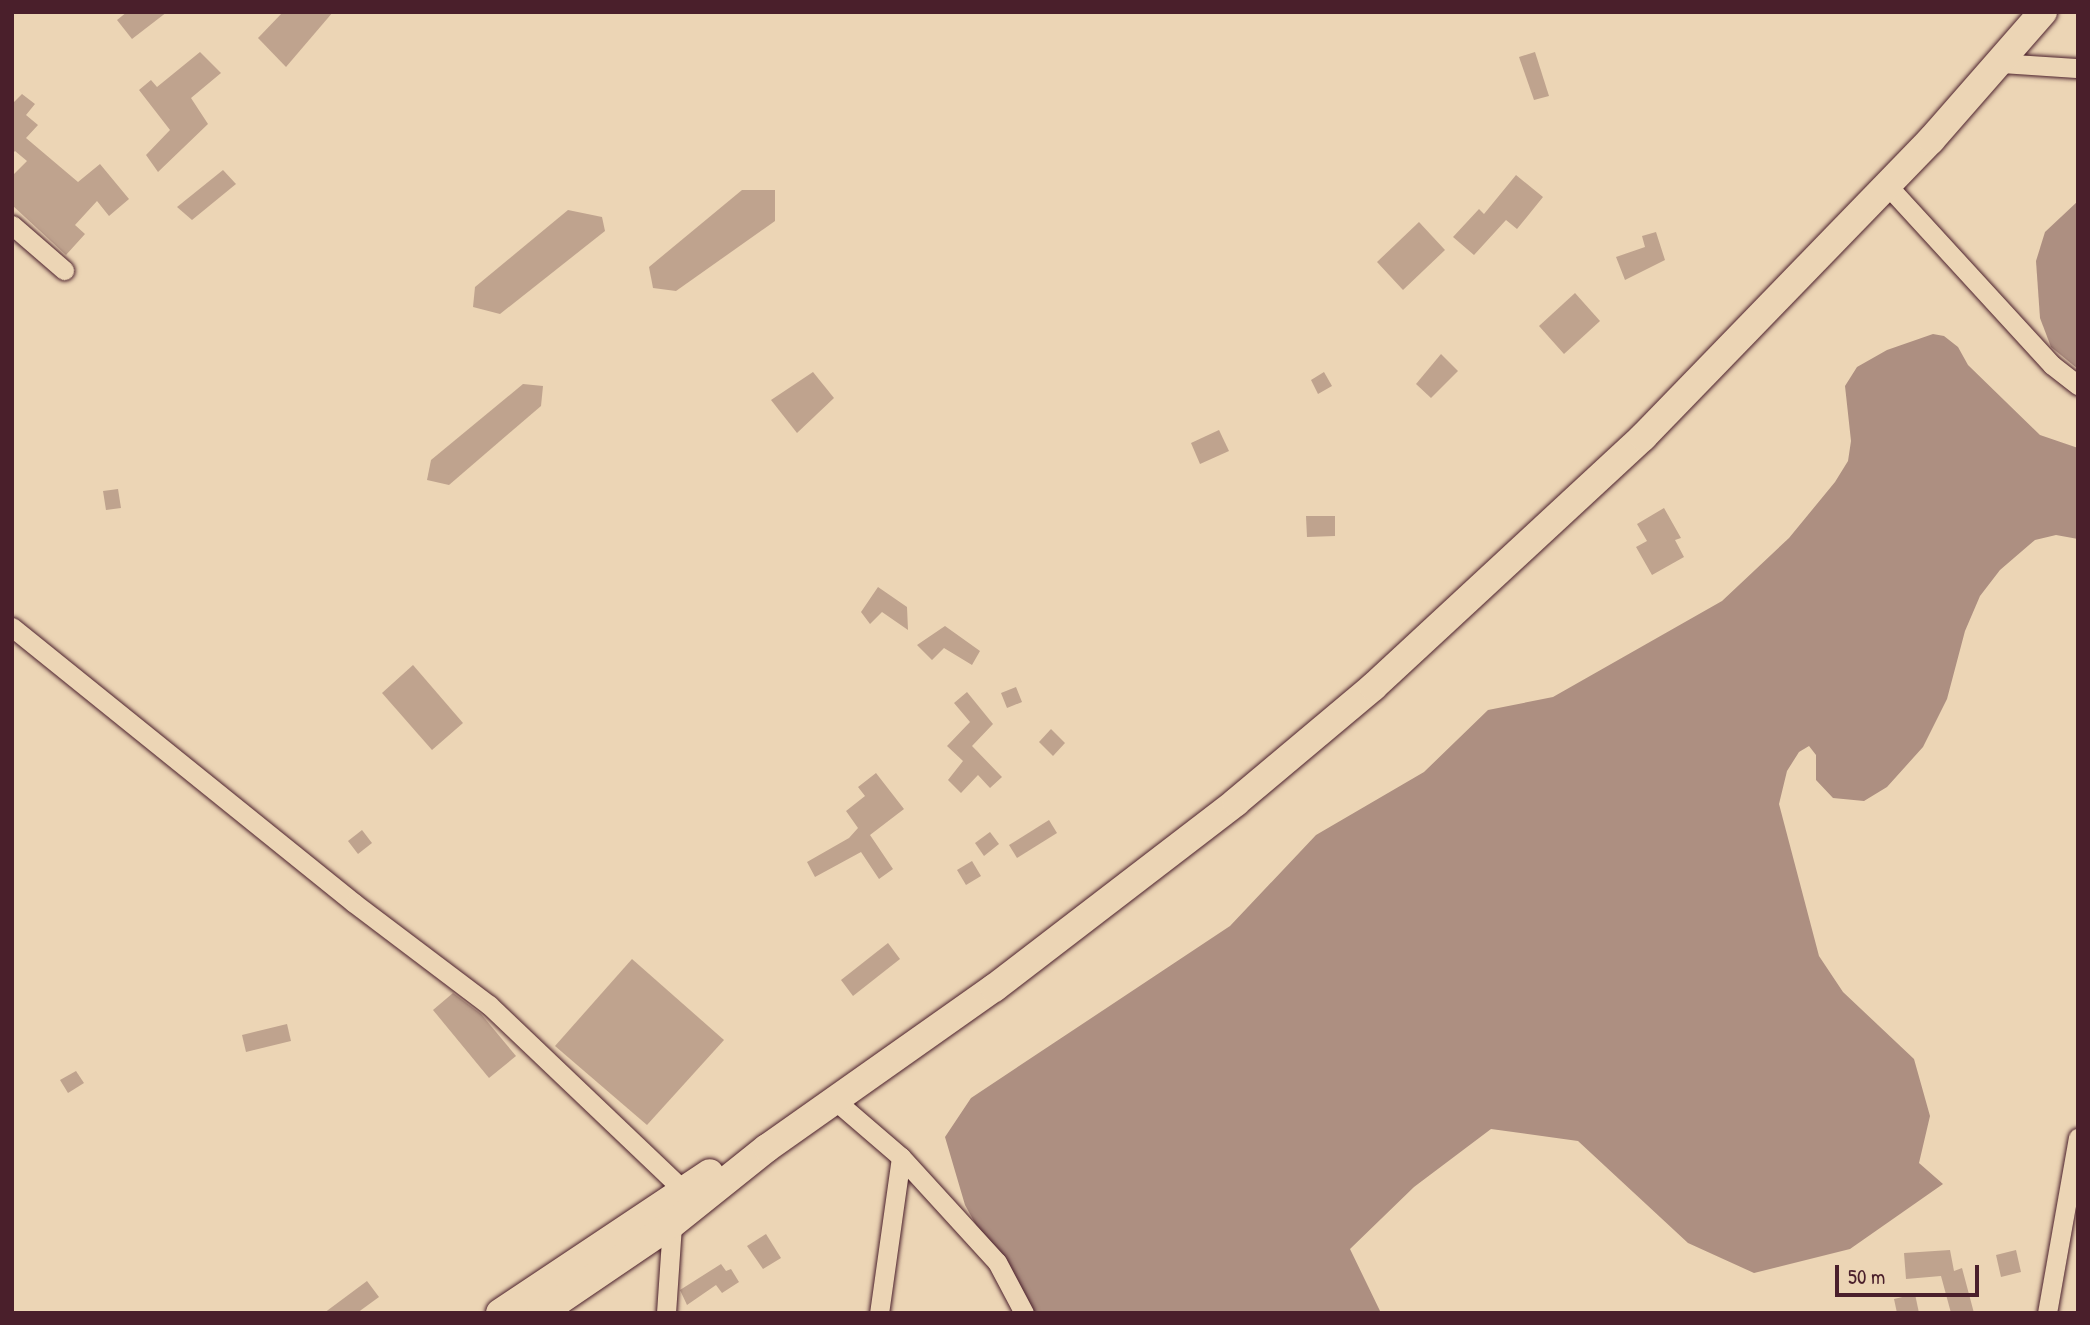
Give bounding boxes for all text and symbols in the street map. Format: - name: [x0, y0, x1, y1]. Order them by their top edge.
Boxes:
- scale bar: [1838, 1252, 1982, 1296]
- text: 50 m: [1848, 1262, 1885, 1291]

